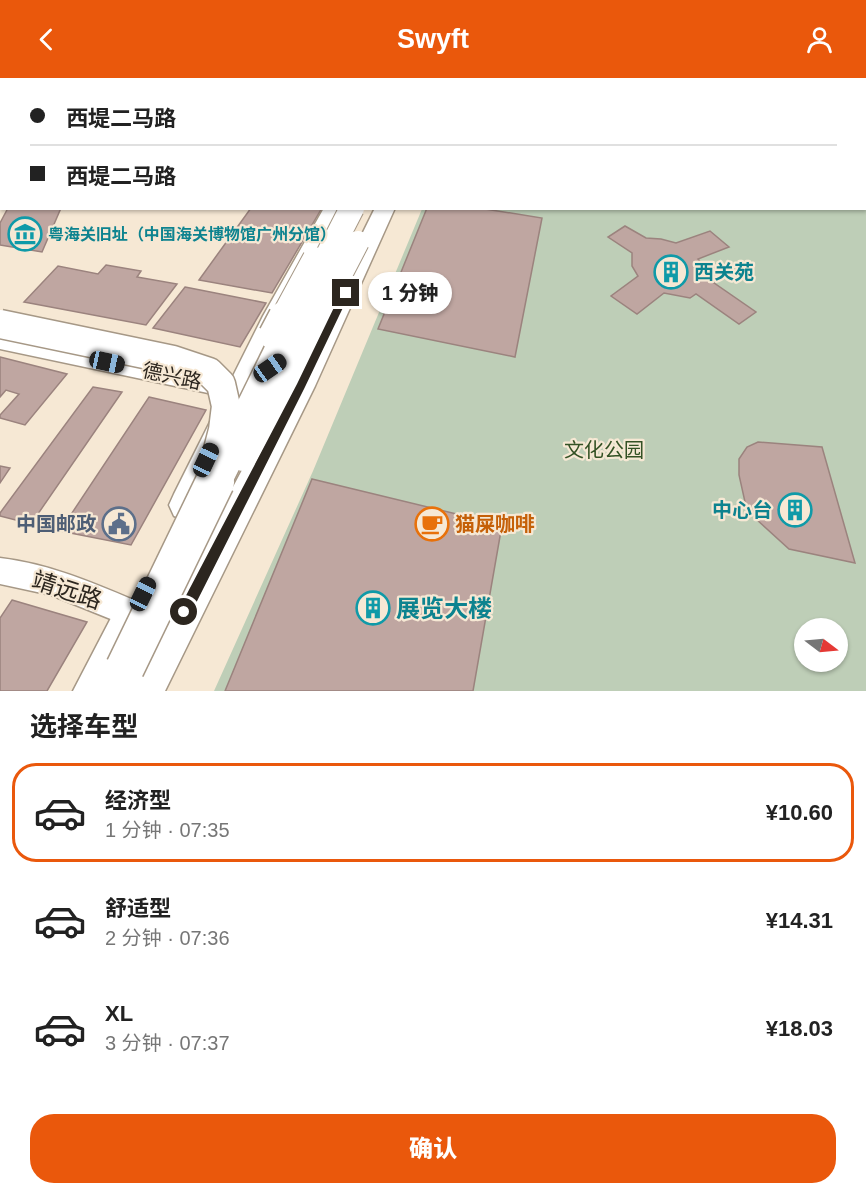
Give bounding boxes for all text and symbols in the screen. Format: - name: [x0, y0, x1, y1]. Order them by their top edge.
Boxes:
- icon: back: [30, 23, 63, 56]
- icon: person: [803, 23, 836, 56]
- text: Swyft: [397, 24, 469, 54]
- text: 西堤二马路: [66, 106, 176, 131]
- text: 西堤二马路: [66, 164, 176, 189]
- museum icon: 粤海关旧址（中国海关博物馆广州分馆）: [7, 216, 43, 252]
- place label: 粤海关旧址（中国海关博物馆广州分馆）: [48, 225, 336, 243]
- building icon: 西关苑: [653, 254, 689, 290]
- place label: 西关苑: [694, 261, 754, 283]
- callout: 1 分钟: [367, 272, 451, 314]
- route end: [332, 279, 359, 306]
- text: 1 分钟: [382, 282, 438, 304]
- car: [88, 349, 126, 375]
- car: [250, 350, 290, 386]
- street label: 德兴路: [140, 359, 204, 393]
- park label: 文化公园: [564, 439, 644, 461]
- car: [190, 440, 222, 480]
- building icon: 中心台: [777, 492, 813, 528]
- place label: 中心台: [712, 499, 772, 521]
- public building icon: 中国邮政: [101, 506, 137, 542]
- cafe icon: 猫屎咖啡: [414, 506, 450, 542]
- place label: 中国邮政: [16, 513, 96, 535]
- place label: 猫屎咖啡: [455, 513, 535, 535]
- street label: 靖远路: [29, 566, 105, 614]
- car: [127, 574, 159, 614]
- building icon: 展览大楼: [355, 590, 391, 626]
- place label: 展览大楼: [396, 595, 492, 622]
- route start: [170, 598, 197, 625]
- north arrow: [794, 618, 848, 672]
- map controls: [794, 618, 848, 672]
- text: 选择车型: [30, 712, 138, 742]
- icon: car: [33, 786, 87, 840]
- text: 经济型: [105, 788, 171, 813]
- text: ¥10.60: [766, 800, 833, 825]
- text: 1 分钟 · 07:35: [105, 819, 230, 841]
- icon: car: [33, 894, 87, 948]
- text: 舒适型: [105, 896, 171, 921]
- text: ¥14.31: [766, 908, 833, 933]
- text: 2 分钟 · 07:36: [105, 927, 230, 949]
- text: XL: [105, 1001, 133, 1026]
- icon: car: [33, 1002, 87, 1056]
- text: ¥18.03: [766, 1016, 833, 1041]
- text: 3 分钟 · 07:37: [105, 1032, 230, 1054]
- button: 确认: [30, 1114, 836, 1183]

